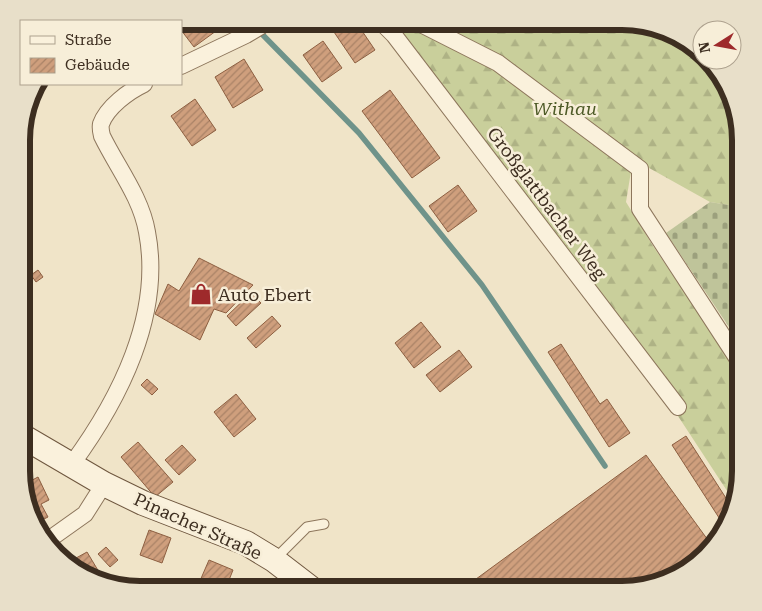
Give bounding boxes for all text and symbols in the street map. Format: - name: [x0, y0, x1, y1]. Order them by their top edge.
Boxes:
- legend: [20, 20, 182, 85]
- north arrow: [692, 20, 742, 70]
- text: Straße: [65, 31, 112, 49]
- text: N: [695, 40, 713, 54]
- text: Gebäude: [65, 56, 130, 74]
- park label: Withau: [533, 98, 597, 119]
- street label: Großglattbacher Weg: [483, 123, 611, 284]
- shop icon: Auto Ebert: [188, 281, 214, 307]
- place label: Auto Ebert: [218, 284, 311, 305]
- street label: Pinacher Straße: [131, 488, 265, 564]

